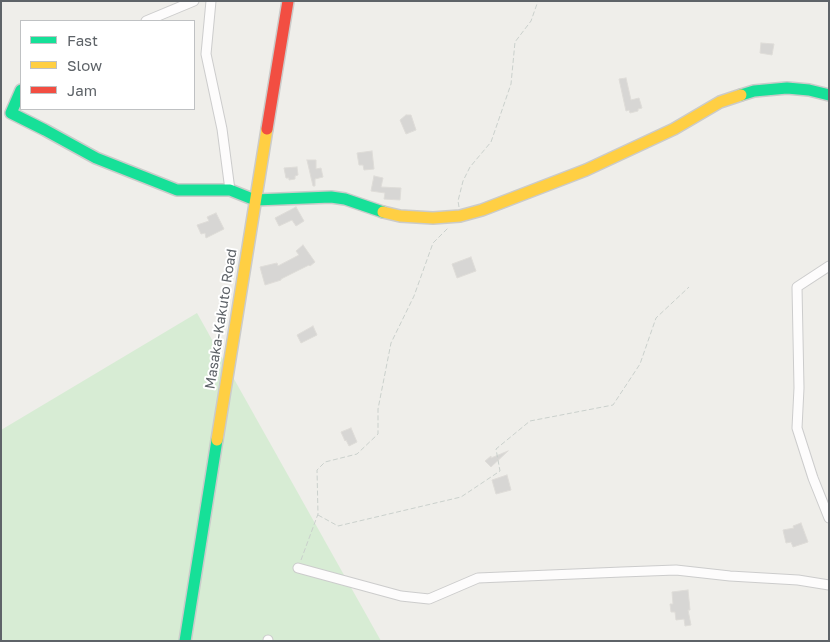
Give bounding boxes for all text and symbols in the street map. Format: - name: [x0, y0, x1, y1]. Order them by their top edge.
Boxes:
- legend: [20, 20, 195, 110]
- text: Fast: [67, 31, 98, 49]
- text: Slow: [67, 56, 102, 74]
- text: Jam: [67, 81, 97, 99]
- street label: Masaka-Kakuto Road: [202, 248, 240, 390]

